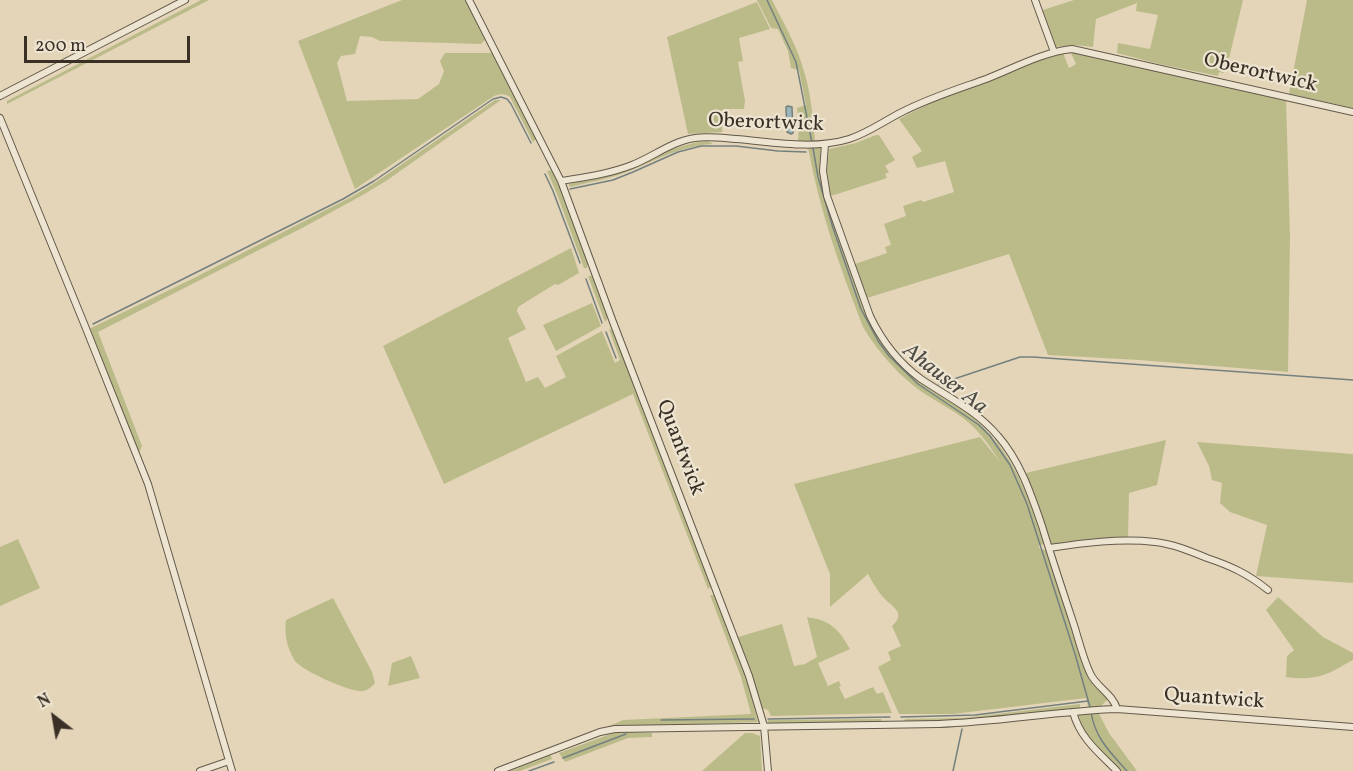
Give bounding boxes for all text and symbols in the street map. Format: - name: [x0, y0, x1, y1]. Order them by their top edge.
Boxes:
- scale bar: [27, 24, 194, 62]
- text: 200 m: [35, 34, 86, 59]
- street label: Oberortwick: [1201, 49, 1319, 99]
- street label: Oberortwick: [708, 109, 824, 139]
- water label: Ahauser Aa: [896, 339, 992, 421]
- street label: Quantwick: [649, 397, 709, 499]
- street label: Quantwick: [1163, 684, 1265, 716]
- north arrow: [24, 687, 84, 747]
- text: N: [34, 689, 55, 714]

